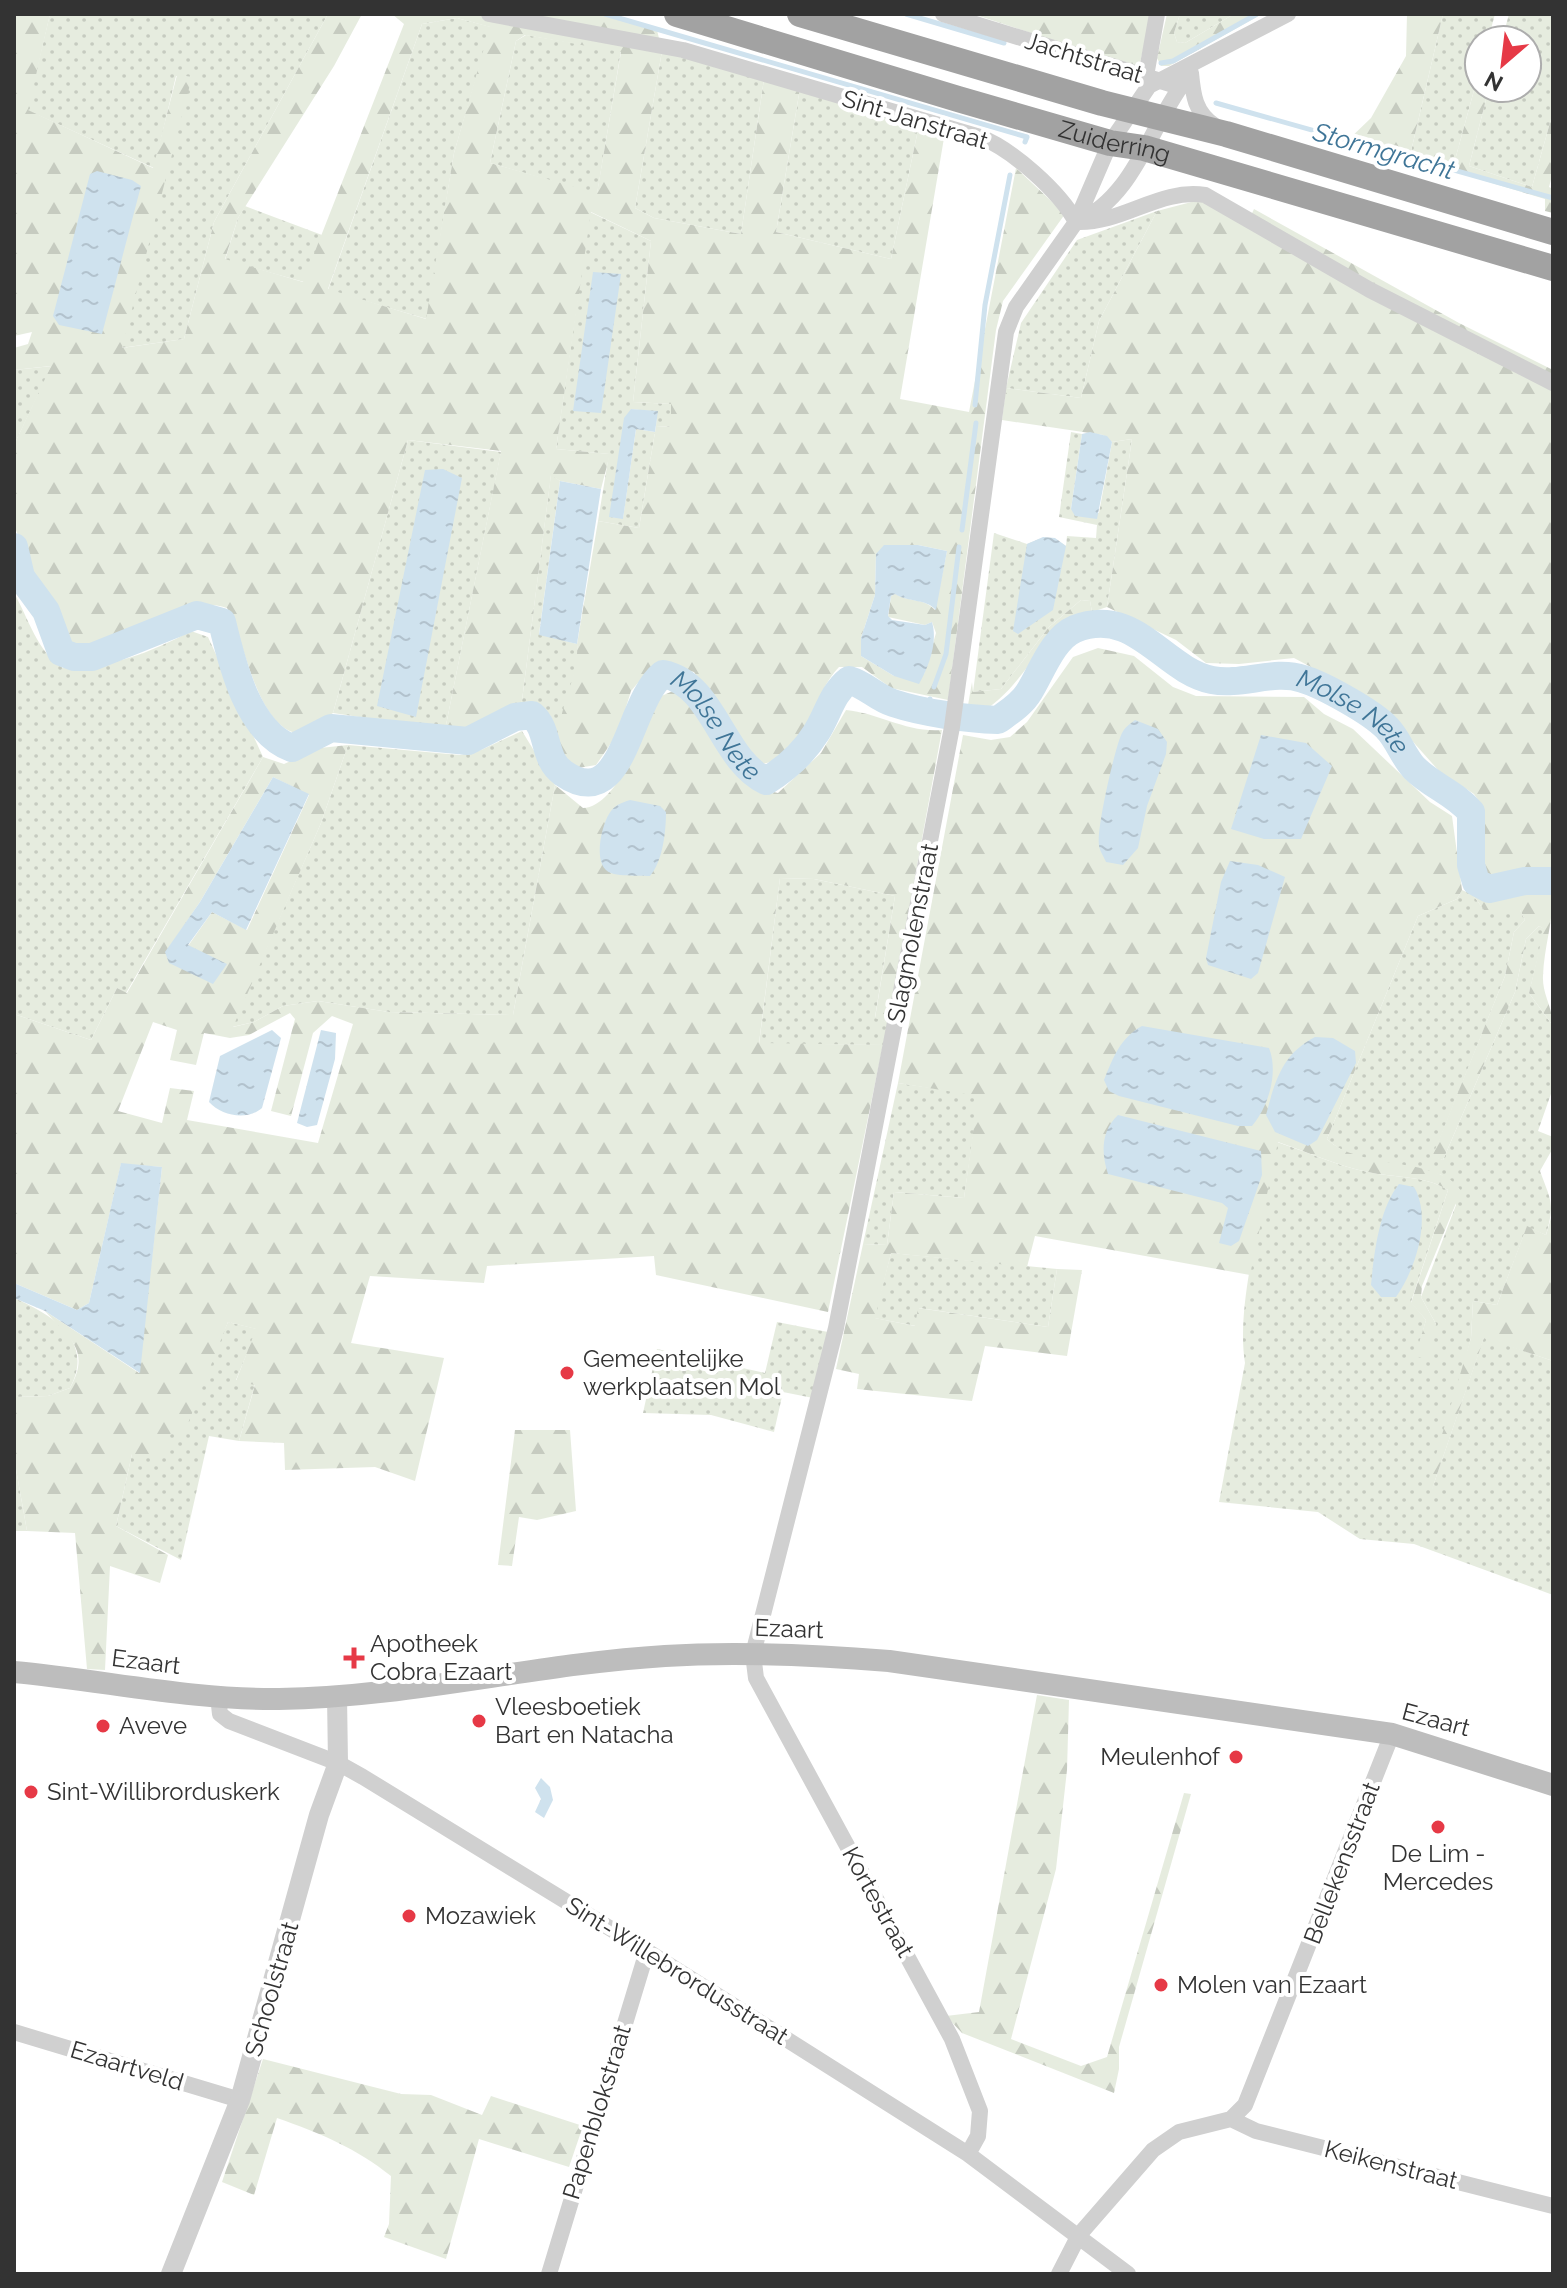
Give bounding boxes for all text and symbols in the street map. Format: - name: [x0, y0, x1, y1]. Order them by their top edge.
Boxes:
- north arrow: [1463, 24, 1543, 104]
- street label: Jachtstraat: [1022, 26, 1147, 89]
- text: N: [1480, 66, 1507, 97]
- street label: Sint-Janstraat: [839, 84, 992, 155]
- street label: Zuiderring: [1055, 114, 1174, 169]
- water label: Stormgracht: [1309, 116, 1459, 186]
- water label: Molse Nete: [1293, 663, 1416, 759]
- water label: Molse Nete: [666, 664, 767, 787]
- street label: Slagmolenstraat: [881, 841, 944, 1025]
- place label: Gemeentelijke werkplaatsen Mol: [583, 1344, 781, 1401]
- marker: Gemeentelijke werkplaatsen Mol: [558, 1364, 576, 1382]
- street label: Ezaart: [754, 1613, 824, 1644]
- place label: Apotheek Cobra Ezaart: [370, 1629, 512, 1686]
- street label: Ezaart: [110, 1643, 182, 1680]
- marker: Apotheek Cobra Ezaart: [345, 1649, 363, 1667]
- place label: Vleesboetiek Bart en Natacha: [495, 1692, 674, 1749]
- street label: Ezaart: [1399, 1697, 1473, 1742]
- place label: Aveve: [119, 1711, 187, 1740]
- marker: Vleesboetiek Bart en Natacha: [470, 1712, 488, 1730]
- marker: Aveve: [94, 1717, 112, 1735]
- place label: Meulenhof: [1100, 1742, 1221, 1771]
- marker: Meulenhof: [1227, 1748, 1245, 1766]
- place label: Sint-Willibrorduskerk: [47, 1777, 280, 1806]
- street label: Bellekensstraat: [1297, 1778, 1386, 1948]
- marker: Sint-Willibrorduskerk: [22, 1783, 40, 1801]
- marker: De Lim - Mercedes: [1429, 1818, 1447, 1836]
- place label: De Lim - Mercedes: [1383, 1839, 1493, 1896]
- street label: Kortestraat: [836, 1842, 921, 1962]
- street label: Sint-Willebrordusstraat: [561, 1890, 794, 2051]
- place label: Mozawiek: [425, 1901, 536, 1930]
- marker: Mozawiek: [400, 1907, 418, 1925]
- street label: Schoolstraat: [238, 1918, 305, 2060]
- place label: Molen van Ezaart: [1177, 1970, 1367, 1999]
- marker: Molen van Ezaart: [1152, 1976, 1170, 1994]
- street label: Papenblokstraat: [556, 2021, 637, 2203]
- street label: Ezaartveld: [67, 2035, 187, 2096]
- street label: Keikenstraat: [1321, 2134, 1461, 2195]

